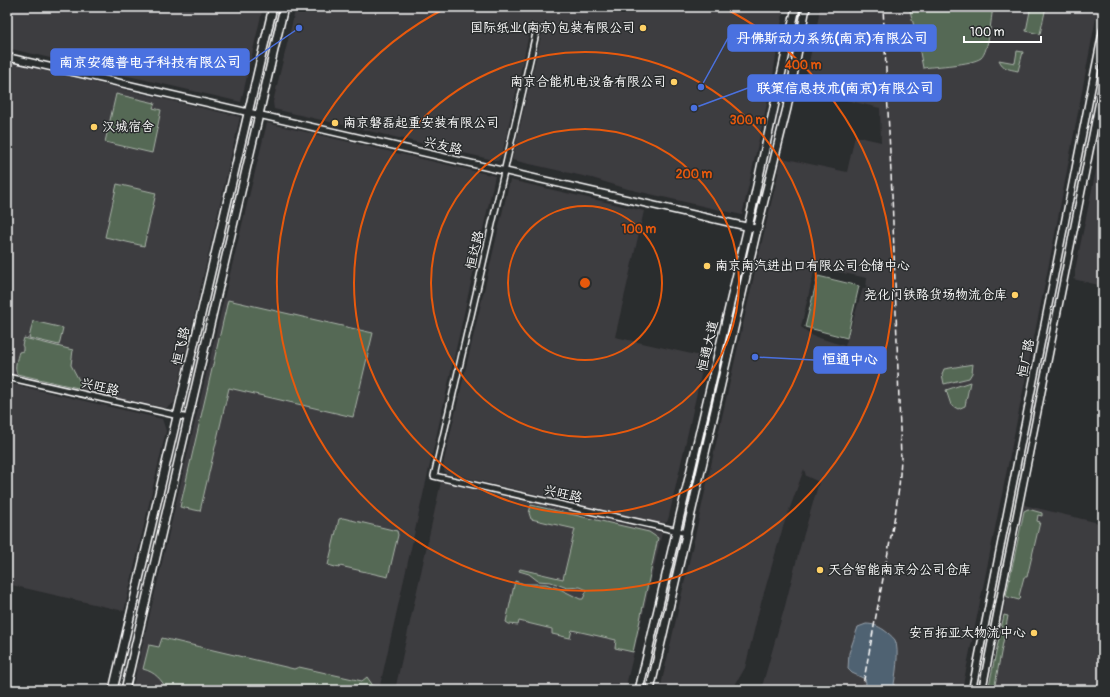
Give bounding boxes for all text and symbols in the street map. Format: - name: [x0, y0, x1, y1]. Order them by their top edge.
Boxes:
- scale bar: [964, 18, 1041, 44]
- place label: 国际纸业(南京)包装有限公司: [470, 20, 635, 36]
- marker: 国际纸业(南京)包装有限公司: [638, 23, 648, 33]
- callout: 丹佛斯动力系统(南京)有限公司: [728, 25, 936, 51]
- text: 100 m: [970, 25, 1005, 40]
- text: 丹佛斯动力系统(南京)有限公司: [736, 30, 928, 47]
- callout: 南京安德普电子科技有限公司: [51, 49, 249, 75]
- text: 南京安德普电子科技有限公司: [59, 54, 241, 71]
- text: 400 m: [784, 58, 822, 73]
- place label: 南京合能机电设备有限公司: [510, 74, 666, 90]
- callout: 联策信息技术(南京)有限公司: [748, 75, 941, 101]
- marker: 南京合能机电设备有限公司: [669, 77, 679, 87]
- text: 联策信息技术(南京)有限公司: [756, 80, 934, 97]
- text: 300 m: [730, 113, 767, 128]
- place label: 南京磐磊起重安装有限公司: [343, 115, 499, 131]
- marker: 南京磐磊起重安装有限公司: [330, 118, 340, 128]
- place label: 汉城宿舍: [102, 119, 154, 135]
- marker: 汉城宿舍: [89, 122, 99, 132]
- street label: 兴友路: [422, 134, 464, 158]
- text: 200 m: [676, 167, 713, 182]
- text: 100 m: [622, 222, 657, 237]
- street label: 恒达路: [463, 229, 487, 271]
- place label: 南京南汽进出口有限公司仓储中心: [715, 258, 910, 274]
- marker: 南京南汽进出口有限公司仓储中心: [702, 261, 712, 271]
- centre of rings: [578, 276, 592, 290]
- place label: 尧化门铁路货场物流仓库: [864, 287, 1007, 303]
- marker: 尧化门铁路货场物流仓库: [1010, 290, 1020, 300]
- street label: 恒通大道: [694, 319, 722, 373]
- street label: 恒飞路: [169, 325, 193, 367]
- street label: 恒广路: [1014, 337, 1038, 379]
- callout: 恒通中心: [814, 347, 886, 373]
- text: 恒通中心: [822, 351, 878, 368]
- street label: 兴旺路: [79, 375, 121, 399]
- street label: 兴旺路: [542, 482, 584, 506]
- place label: 天合智能南京分公司仓库: [828, 562, 971, 578]
- marker: 天合智能南京分公司仓库: [815, 565, 825, 575]
- place label: 安百拓亚太物流中心: [909, 625, 1026, 641]
- marker: 安百拓亚太物流中心: [1029, 628, 1039, 638]

